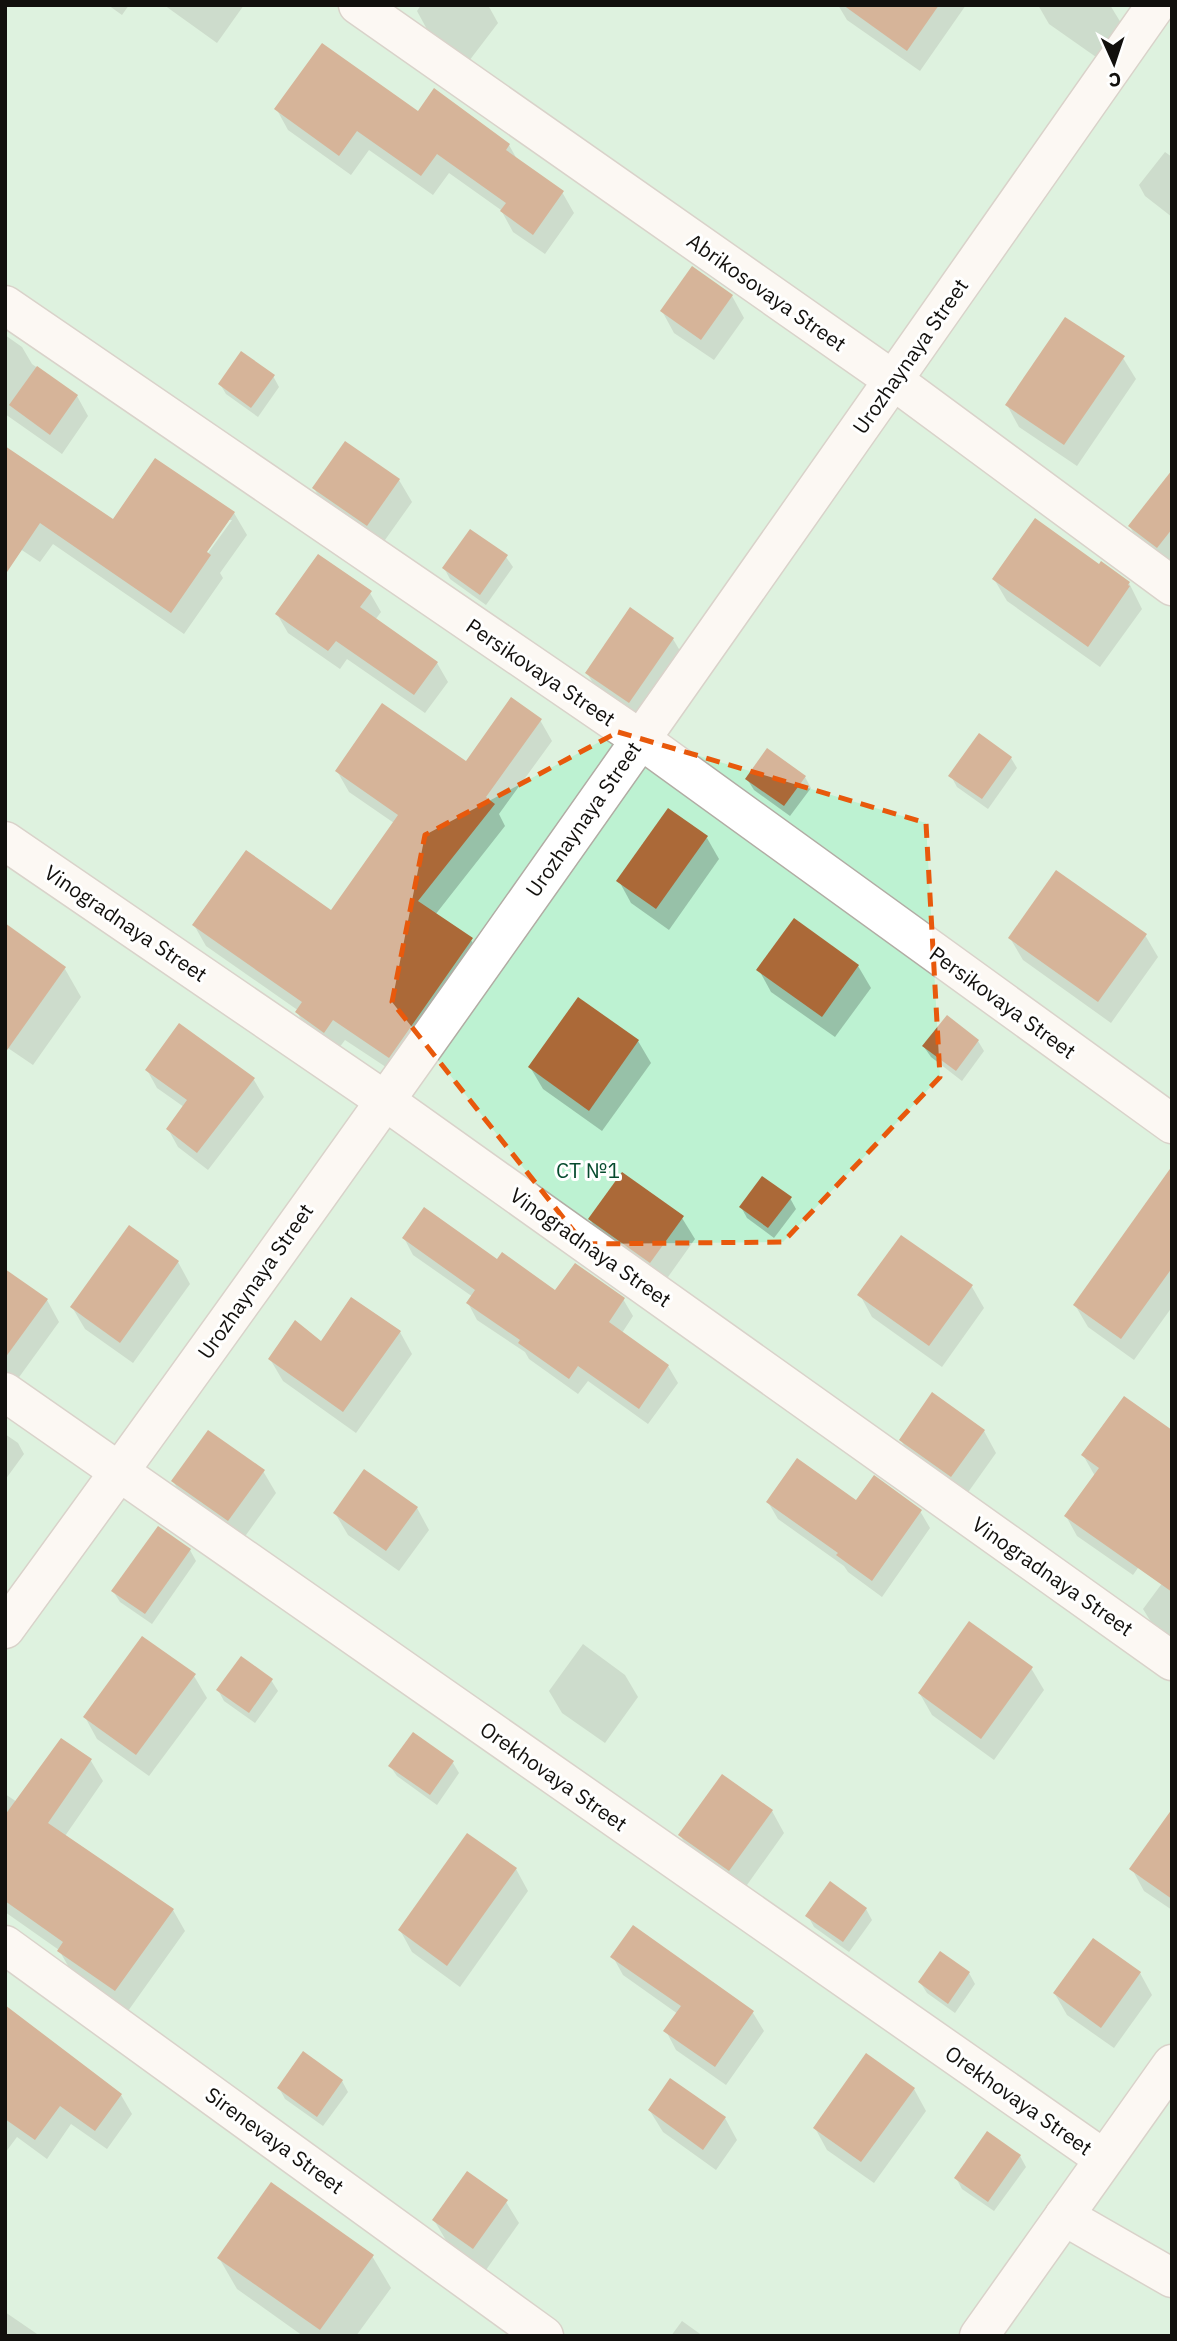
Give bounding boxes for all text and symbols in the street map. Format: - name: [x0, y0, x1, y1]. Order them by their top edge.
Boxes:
- north arrow: [1079, 28, 1149, 98]
- text: С: [1108, 68, 1122, 92]
- street label: Abrikosovaya Street: [682, 227, 852, 357]
- street label: Urozhaynaya Street: [846, 273, 974, 439]
- street label: Persikovaya Street: [461, 612, 621, 732]
- street label: Urozhaynaya Street: [519, 736, 647, 902]
- street label: Vinogradnaya Street: [39, 858, 213, 988]
- street label: Persikovaya Street: [924, 939, 1082, 1065]
- park label: СТ №1: [556, 1156, 620, 1184]
- street label: Vinogradnaya Street: [505, 1181, 677, 1313]
- street label: Urozhaynaya Street: [191, 1198, 319, 1364]
- street label: Vinogradnaya Street: [967, 1510, 1139, 1642]
- street label: Orekhovaya Street: [475, 1715, 633, 1837]
- street label: Orekhovaya Street: [940, 2039, 1098, 2161]
- street label: Sirenevaya Street: [200, 2080, 350, 2200]

